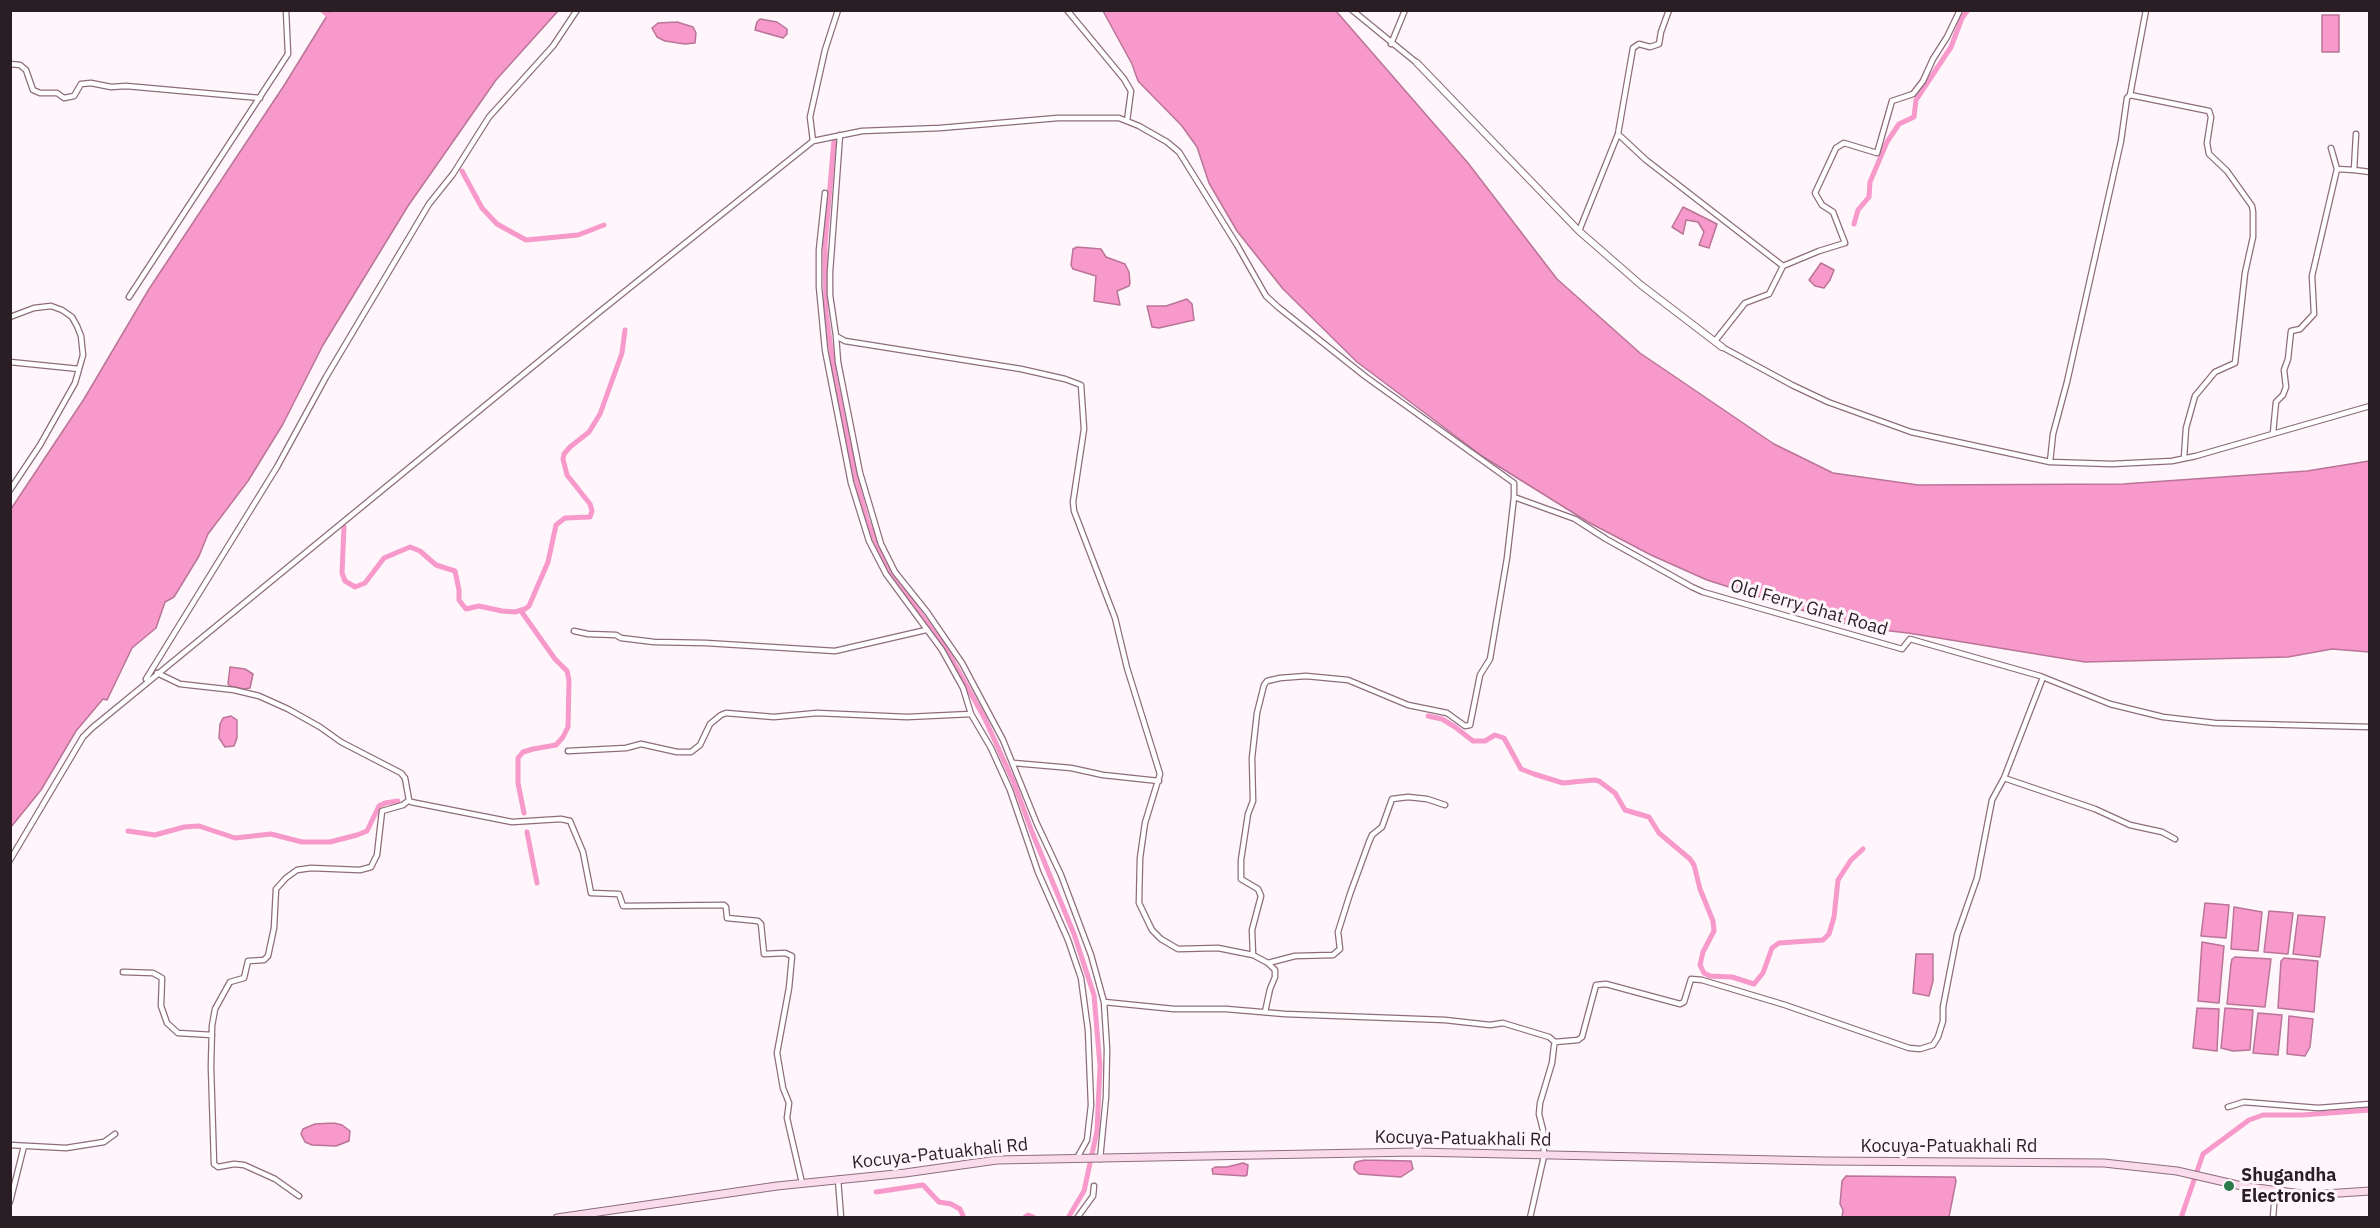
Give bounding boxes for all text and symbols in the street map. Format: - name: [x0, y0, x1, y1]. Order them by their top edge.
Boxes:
- street label: Old Ferry Ghat Road: [1728, 575, 1890, 641]
- street label: Kocuya-Patuakhali Rd: [1374, 1127, 1552, 1151]
- street label: Kocuya-Patuakhali Rd: [851, 1134, 1029, 1174]
- street label: Kocuya-Patuakhali Rd: [1861, 1136, 2037, 1158]
- place label: Shugandha Electronics: [2241, 1165, 2336, 1208]
- marker: Shugandha Electronics: [2222, 1179, 2236, 1193]

